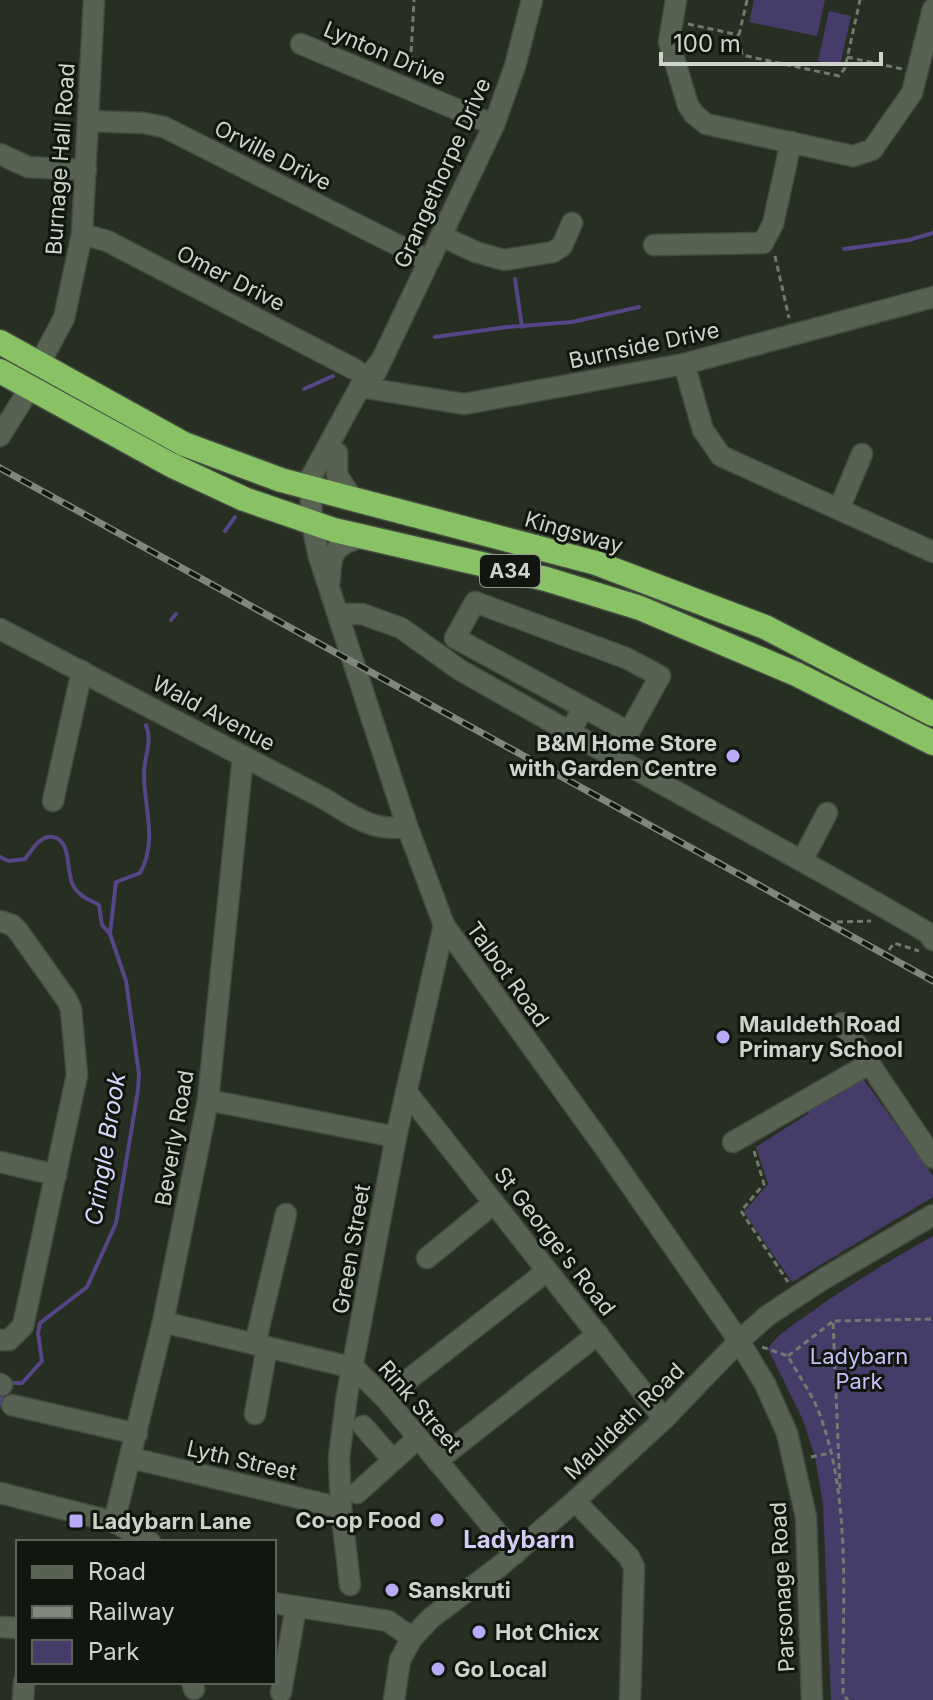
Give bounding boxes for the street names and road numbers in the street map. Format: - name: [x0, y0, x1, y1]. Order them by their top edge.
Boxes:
- street label: Lynton Drive: [320, 16, 450, 90]
- street label: Burnage Hall Road: [40, 62, 80, 256]
- street label: Grangethorpe Drive: [388, 74, 496, 272]
- street label: Orville Drive: [210, 114, 336, 196]
- street label: Omer Drive: [173, 240, 289, 316]
- street label: Burnside Drive: [566, 316, 722, 374]
- street label: Kingsway: [522, 506, 626, 558]
- road number: A34: [480, 555, 540, 587]
- street label: Wald Avenue: [148, 670, 280, 756]
- street label: Talbot Road: [461, 916, 555, 1032]
- street label: Beverly Road: [149, 1068, 199, 1208]
- street label: St George's Road: [489, 1162, 621, 1320]
- street label: Green Street: [327, 1182, 375, 1316]
- street label: Rink Street: [373, 1355, 467, 1457]
- street label: Mauldeth Road: [559, 1357, 689, 1485]
- street label: Lyth Street: [184, 1435, 300, 1485]
- street label: Parsonage Road: [765, 1501, 799, 1673]

